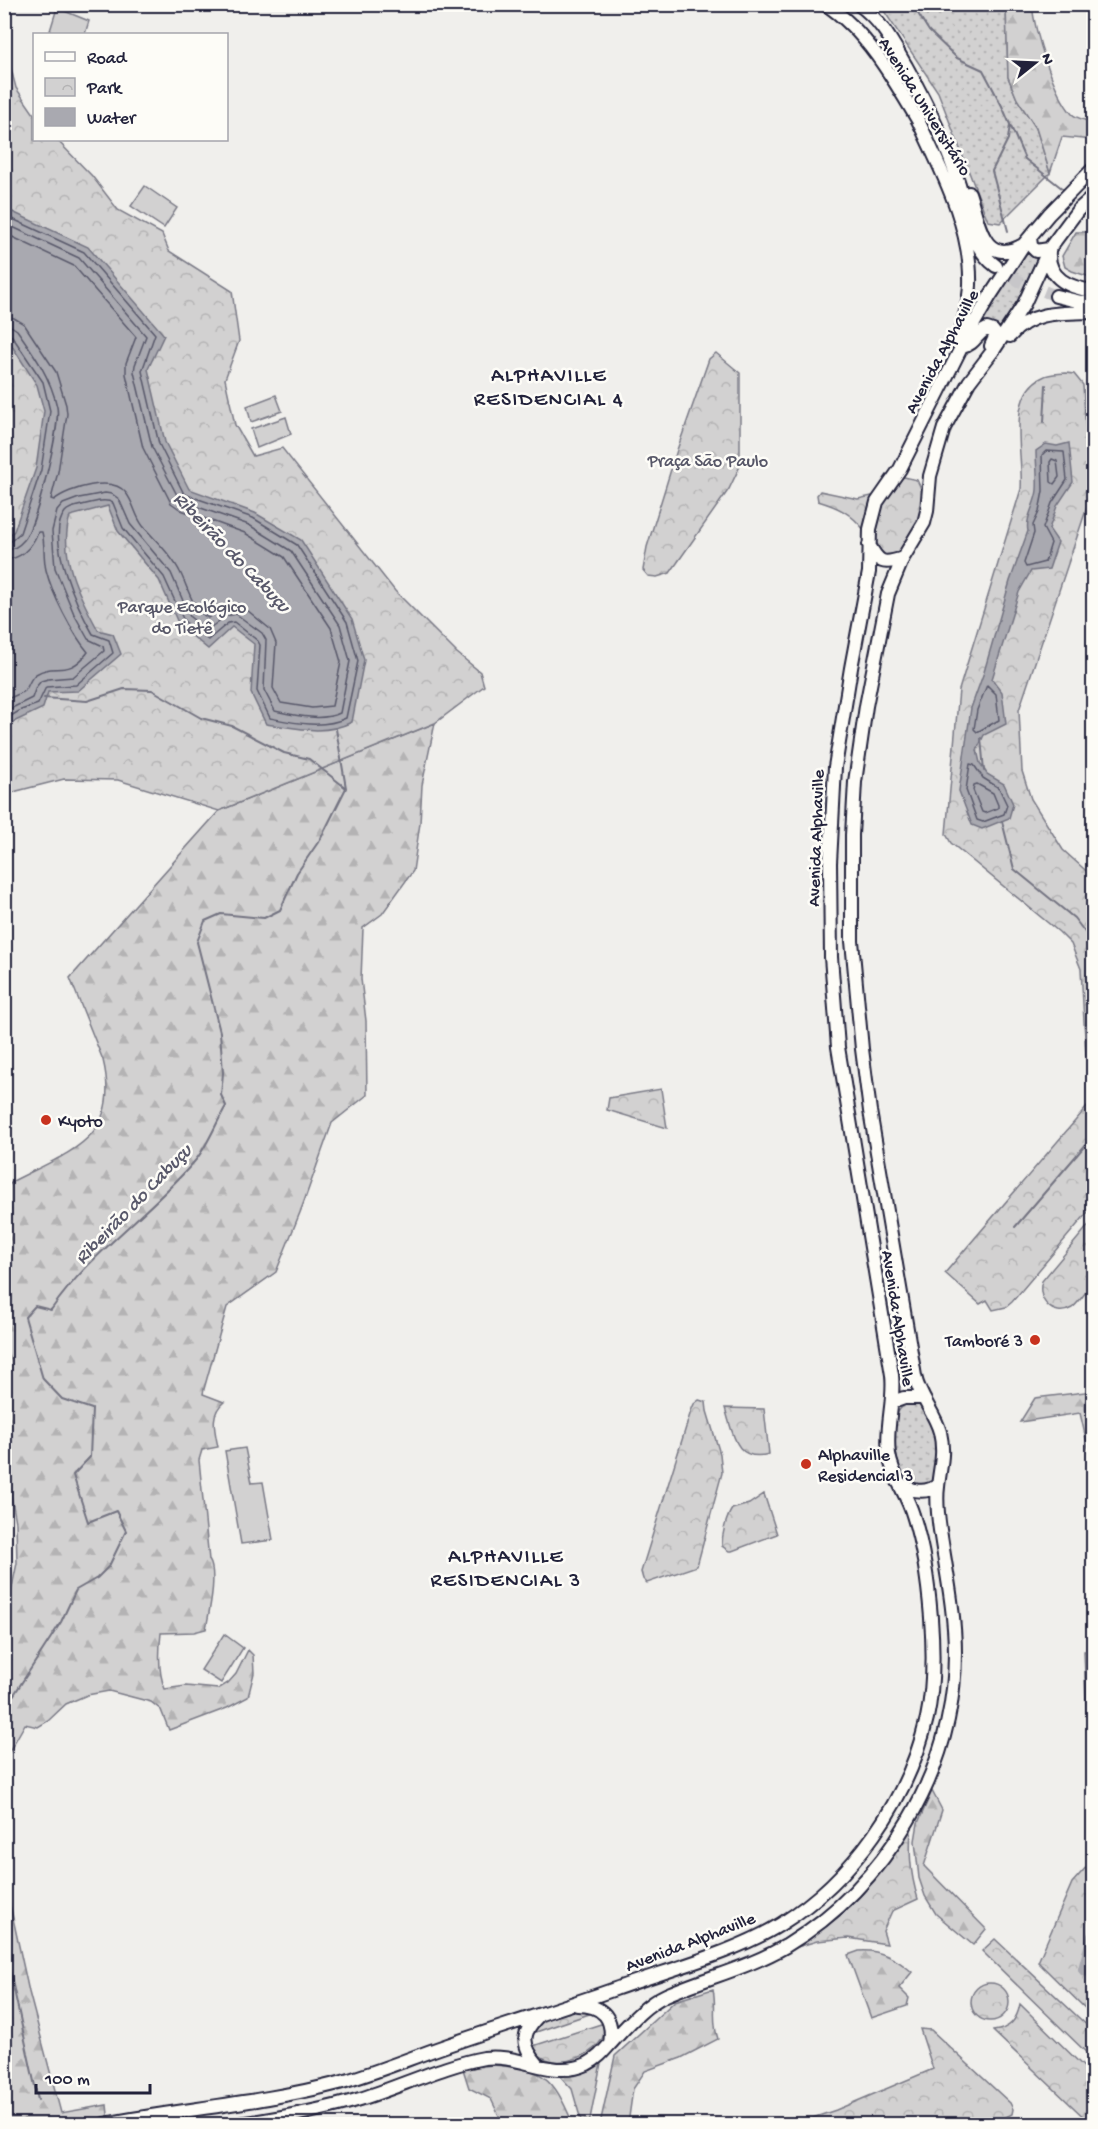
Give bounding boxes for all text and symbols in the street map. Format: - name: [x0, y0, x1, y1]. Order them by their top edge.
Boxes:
- legend: [33, 33, 228, 141]
- north arrow: [1005, 33, 1065, 93]
- street label: Avenida Universitário: [873, 34, 975, 180]
- text: Road: [87, 49, 128, 70]
- text: N: [1035, 52, 1057, 68]
- text: Park: [86, 79, 123, 100]
- text: Water: [87, 109, 137, 130]
- street label: Avenida Alphaville: [902, 286, 985, 418]
- district label: ALPHAVILLE RESIDENCIAL 4: [474, 365, 624, 414]
- park label: Praça São Paulo: [647, 452, 768, 473]
- water label: Ribeirão do Cabuçu: [167, 489, 295, 619]
- park label: Parque Ecológico do Tietê: [117, 598, 246, 640]
- street label: Avenida Alphaville: [805, 768, 830, 907]
- place label: Kyoto: [58, 1112, 103, 1133]
- marker: Kyoto: [39, 1113, 53, 1127]
- water label: Ribeirão do Cabuçu: [71, 1139, 199, 1270]
- street label: Avenida Alphaville: [875, 1249, 918, 1389]
- place label: Tamboré 3: [944, 1332, 1023, 1353]
- marker: Tamboré 3: [1028, 1333, 1042, 1347]
- place label: Alphaville Residencial 3: [818, 1446, 913, 1488]
- marker: Alphaville Residencial 3: [799, 1457, 813, 1471]
- district label: ALPHAVILLE RESIDENCIAL 3: [430, 1546, 582, 1595]
- street label: Avenida Alphaville: [623, 1909, 759, 1978]
- scale bar: [36, 2057, 150, 2095]
- text: 100 m: [44, 2070, 90, 2091]

